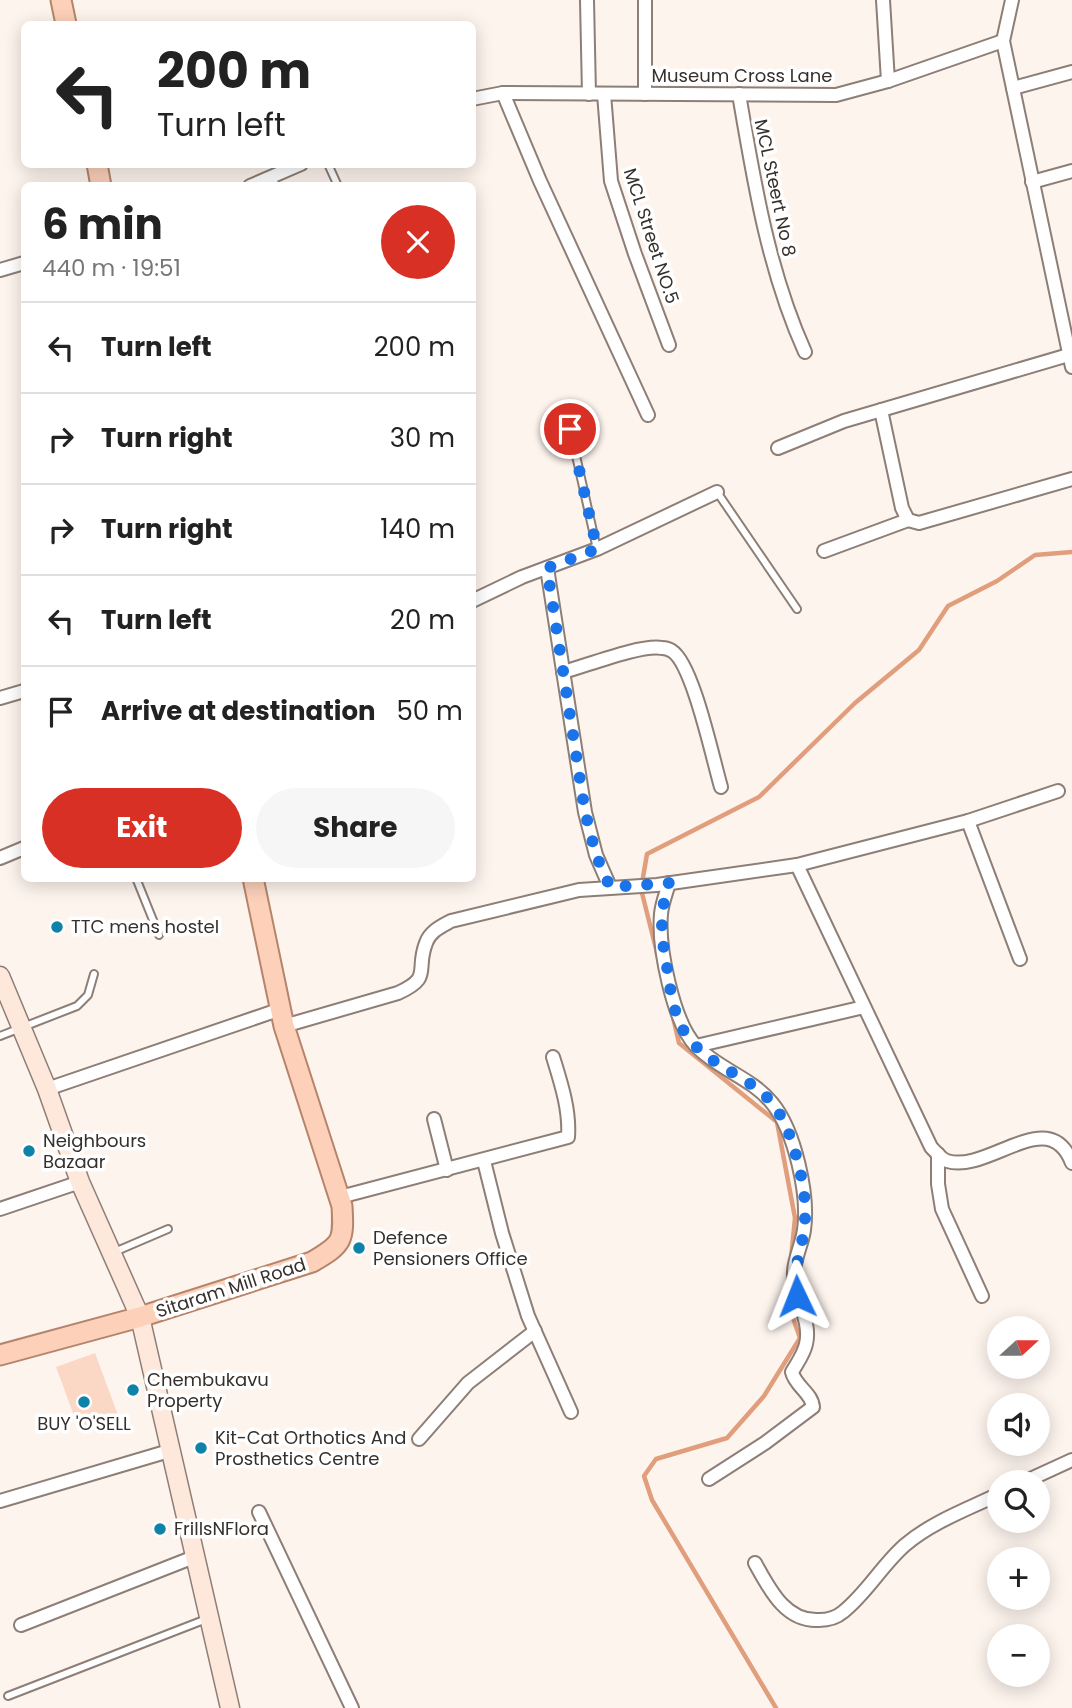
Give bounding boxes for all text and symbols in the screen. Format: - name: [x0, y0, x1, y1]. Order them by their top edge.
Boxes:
- text: 200 m: [157, 37, 311, 105]
- icon: left: [42, 49, 133, 140]
- street label: Museum Cross Lane: [652, 63, 832, 88]
- text: Turn left: [157, 102, 286, 147]
- street label: MCL Steert No 8: [749, 117, 802, 259]
- street label: MCL Street NO.5: [618, 165, 685, 307]
- text: 6 min: [42, 195, 163, 254]
- button: close: [381, 205, 455, 279]
- text: 440 m · 19:51: [42, 252, 181, 284]
- icon: left: [42, 329, 80, 367]
- text: Turn left: [101, 329, 212, 365]
- text: 200 m: [374, 329, 455, 365]
- pin: [540, 399, 600, 459]
- icon: arrive: [551, 410, 589, 448]
- icon: right: [42, 420, 80, 458]
- text: Turn right: [101, 420, 233, 456]
- text: 30 m: [390, 420, 455, 456]
- icon: right: [42, 511, 80, 549]
- text: Turn right: [101, 511, 233, 547]
- text: 140 m: [380, 511, 455, 547]
- icon: left: [42, 602, 80, 640]
- text: Turn left: [101, 602, 212, 638]
- text: 20 m: [390, 602, 455, 638]
- icon: arrive: [42, 693, 80, 731]
- text: Arrive at destination: [101, 693, 376, 729]
- text: 50 m: [397, 693, 463, 729]
- button: Exit: [42, 788, 242, 868]
- button: Share: [256, 788, 455, 868]
- place label: TTC mens hostel: [71, 914, 219, 939]
- marker: TTC mens hostel: [49, 919, 65, 935]
- place label: Neighbours Bazaar: [43, 1128, 146, 1174]
- marker: Neighbours Bazaar: [21, 1143, 37, 1159]
- place label: Defence Pensioners Office: [373, 1225, 528, 1271]
- marker: Defence Pensioners Office: [351, 1240, 367, 1256]
- street label: Sitaram Mill Road: [153, 1251, 309, 1324]
- position arrow: [760, 1259, 834, 1333]
- north arrow: [987, 1316, 1050, 1379]
- map controls: [987, 1316, 1050, 1687]
- place label: Chembukavu Property: [147, 1367, 269, 1413]
- marker: Chembukavu Property: [125, 1382, 141, 1398]
- button: sound: [987, 1393, 1050, 1456]
- marker: BUY 'O'SELL: [76, 1394, 92, 1410]
- place label: BUY 'O'SELL: [37, 1411, 131, 1436]
- place label: Kit-Cat Orthotics And Prosthetics Centre: [215, 1425, 406, 1471]
- marker: Kit-Cat Orthotics And Prosthetics Centre: [193, 1440, 209, 1456]
- button: search: [987, 1470, 1050, 1533]
- place label: FrillsNFlora: [174, 1516, 269, 1541]
- marker: FrillsNFlora: [152, 1521, 168, 1537]
- button: +: [987, 1547, 1050, 1610]
- button: −: [987, 1624, 1050, 1687]

